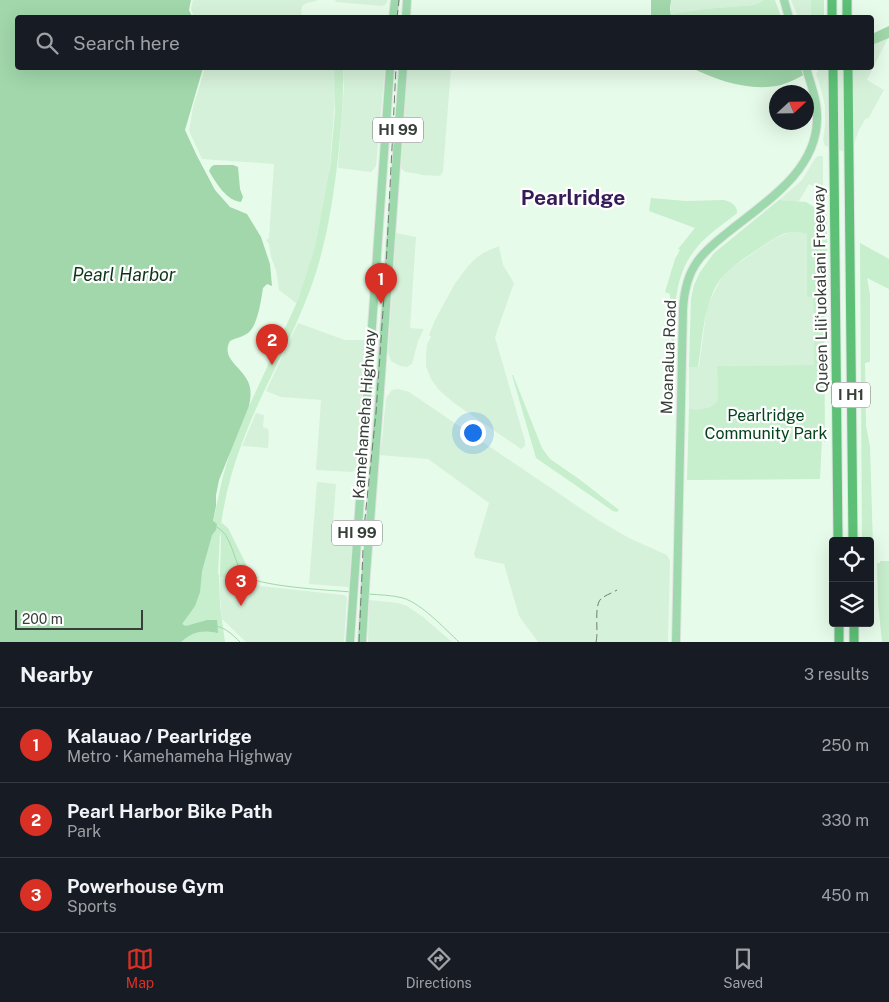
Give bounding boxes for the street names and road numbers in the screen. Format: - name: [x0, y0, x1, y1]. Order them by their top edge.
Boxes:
- road number: HI 99: [373, 118, 423, 142]
- street label: Queen Liliʻuokalani Freeway: [809, 185, 832, 393]
- street label: Moanalua Road: [657, 300, 680, 415]
- street label: Kamehameha Highway: [349, 328, 380, 499]
- road number: I H1: [832, 382, 870, 408]
- road number: HI 99: [332, 520, 382, 546]

